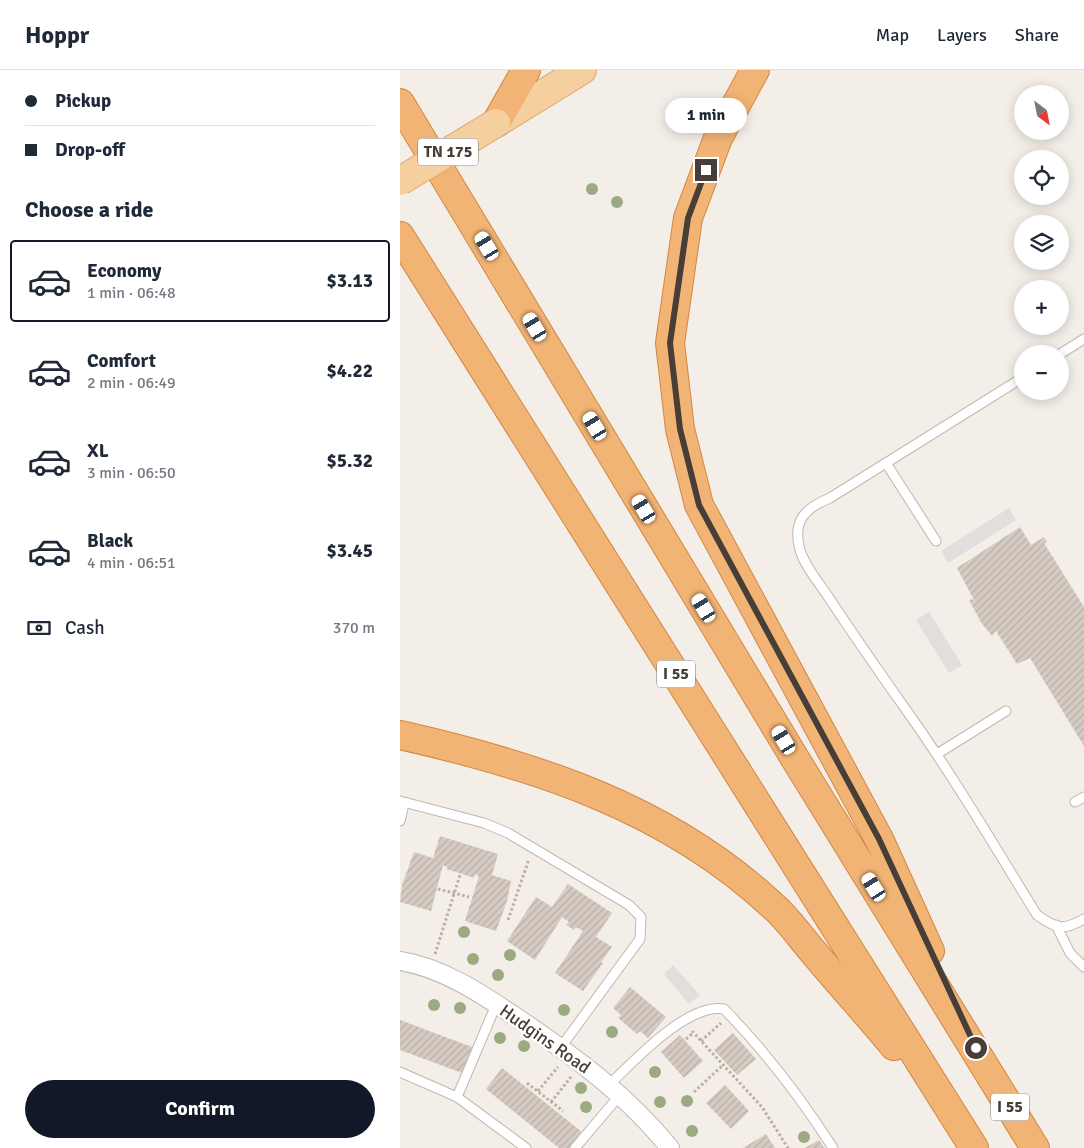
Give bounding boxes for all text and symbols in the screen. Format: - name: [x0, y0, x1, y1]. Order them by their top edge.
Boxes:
- text: Hoppr: [25, 20, 89, 50]
- text: Map: [876, 24, 909, 46]
- text: Layers: [937, 24, 987, 46]
- text: Share: [1015, 24, 1059, 46]
- north arrow: [1014, 85, 1069, 140]
- map controls: [1014, 85, 1069, 400]
- text: Pickup: [55, 89, 111, 113]
- callout: 1 min: [665, 98, 747, 132]
- text: 1 min: [687, 105, 725, 125]
- text: Drop-off: [55, 138, 125, 162]
- road number: TN 175: [418, 138, 478, 165]
- button: locate: [1014, 150, 1069, 205]
- route end: [695, 159, 717, 181]
- text: Choose a ride: [25, 196, 153, 223]
- button: layers: [1014, 215, 1069, 270]
- car: [472, 229, 501, 263]
- icon: car: [27, 259, 72, 304]
- text: Economy: [87, 259, 161, 283]
- text: $3.13: [327, 269, 373, 293]
- button: +: [1014, 280, 1069, 335]
- text: 1 min · 06:48: [87, 283, 176, 303]
- car: [520, 310, 549, 344]
- button: −: [1014, 345, 1069, 400]
- icon: car: [27, 349, 72, 394]
- text: Comfort: [87, 349, 156, 373]
- text: $4.22: [327, 359, 373, 383]
- text: 2 min · 06:49: [87, 373, 176, 393]
- car: [580, 409, 609, 443]
- icon: car: [27, 439, 72, 484]
- text: XL: [87, 439, 109, 463]
- text: $5.32: [327, 449, 373, 473]
- text: 3 min · 06:50: [87, 463, 176, 483]
- car: [629, 492, 658, 526]
- icon: car: [27, 529, 72, 574]
- text: Black: [87, 529, 133, 553]
- text: $3.45: [327, 539, 373, 563]
- text: 4 min · 06:51: [87, 553, 176, 573]
- car: [689, 591, 718, 625]
- icon: cash: [25, 614, 53, 642]
- text: Cash: [65, 616, 105, 640]
- text: 370 m: [333, 618, 375, 638]
- road number: I 55: [657, 660, 695, 688]
- car: [769, 723, 798, 757]
- car: [859, 870, 888, 904]
- street label: Hudgins Road: [495, 1000, 595, 1078]
- route start: [965, 1037, 987, 1059]
- button: Confirm: [25, 1080, 375, 1138]
- road number: I 55: [991, 1094, 1029, 1120]

